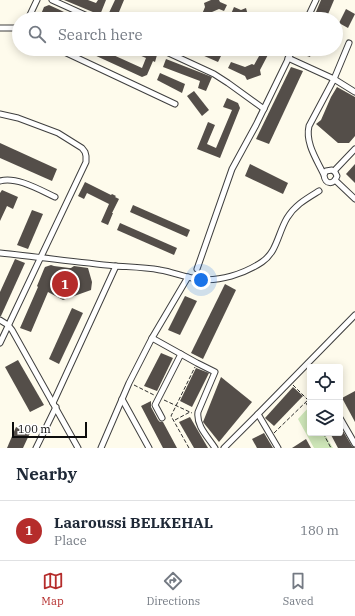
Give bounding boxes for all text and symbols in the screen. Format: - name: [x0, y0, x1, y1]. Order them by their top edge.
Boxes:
- search box: [12, 12, 343, 56]
- icon: search: [26, 23, 48, 45]
- text: Search here: [58, 25, 143, 44]
- pin: 1: [52, 269, 78, 299]
- your location: [191, 270, 211, 290]
- map controls: [307, 364, 343, 436]
- button: locate: [307, 364, 343, 400]
- button: layers: [307, 400, 343, 436]
- scale bar: [12, 420, 87, 439]
- text: 100 m: [18, 422, 51, 436]
- text: Nearby: [16, 463, 77, 485]
- text: Laaroussi BELKEHAL: [54, 513, 213, 532]
- text: 1: [25, 522, 33, 539]
- text: 180 m: [300, 522, 339, 539]
- text: Place: [54, 532, 87, 549]
- tab: Map: [41, 570, 64, 608]
- tab: Directions: [146, 570, 200, 608]
- tab: Saved: [283, 570, 314, 608]

